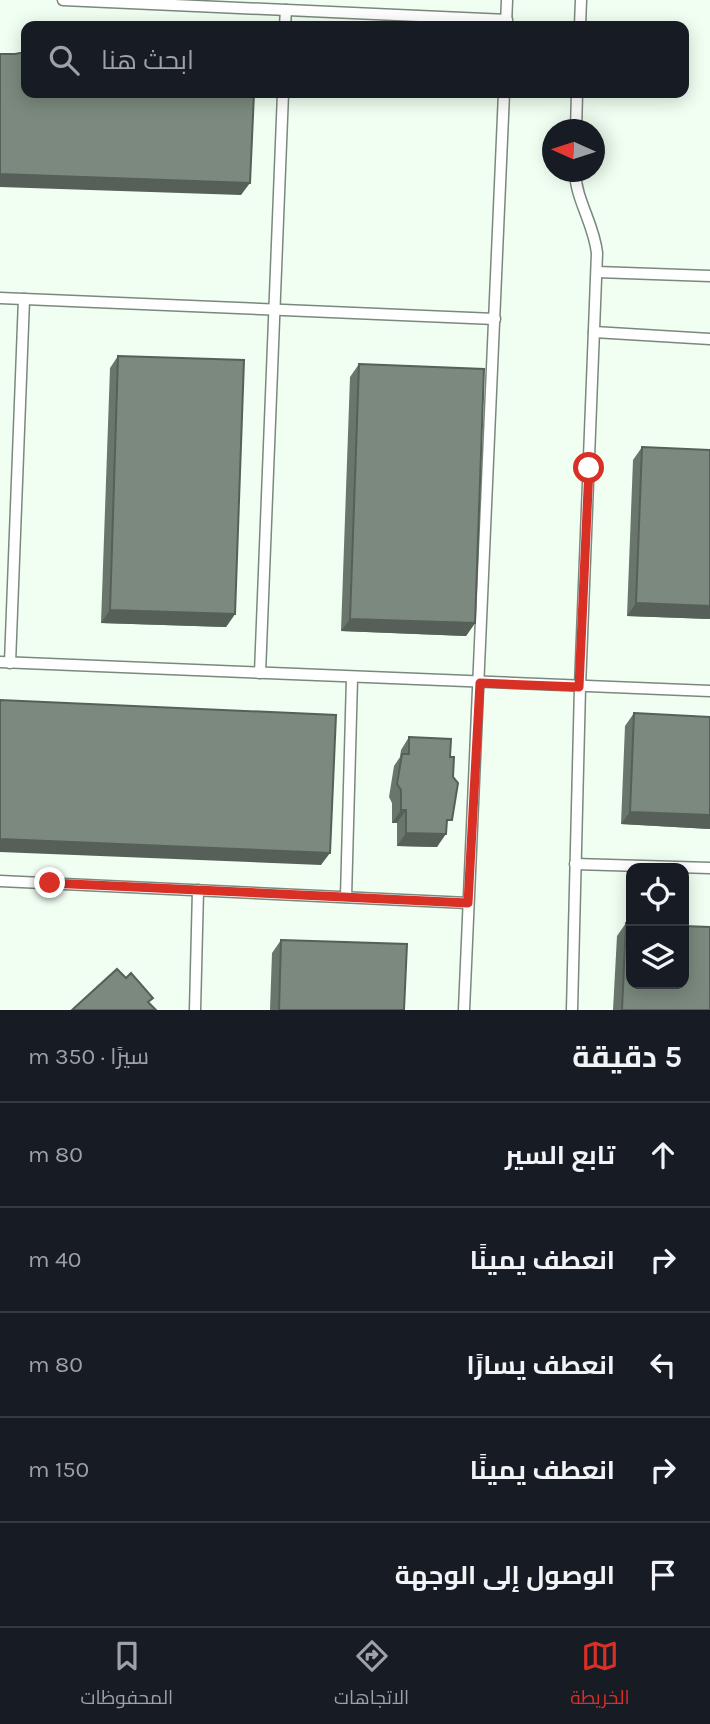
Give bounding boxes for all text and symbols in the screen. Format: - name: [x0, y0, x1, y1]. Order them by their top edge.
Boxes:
- search box: [21, 21, 689, 98]
- icon: search: [45, 41, 83, 79]
- text: ابحث هنا: [101, 45, 194, 76]
- north arrow: [542, 119, 605, 182]
- route start: [573, 452, 604, 483]
- map controls: [626, 863, 689, 989]
- button: locate: [626, 863, 689, 926]
- route end: [34, 867, 65, 898]
- button: layers: [626, 926, 689, 989]
- text: 5 دقيقة: [572, 1039, 682, 1075]
- text: سيرًا · 350 m: [28, 1043, 149, 1070]
- icon: ahead: [644, 1136, 682, 1174]
- text: تابع السير: [505, 1140, 615, 1171]
- text: 80 m: [28, 1141, 83, 1168]
- icon: right: [644, 1241, 682, 1279]
- text: انعطف يمينًا: [470, 1245, 615, 1276]
- text: 40 m: [28, 1246, 82, 1273]
- icon: left: [644, 1346, 682, 1384]
- text: انعطف يسارًا: [467, 1350, 615, 1381]
- text: 80 m: [28, 1351, 83, 1378]
- icon: right: [644, 1451, 682, 1489]
- text: انعطف يمينًا: [470, 1455, 615, 1486]
- text: 150 m: [28, 1456, 89, 1483]
- icon: arrive: [644, 1556, 682, 1594]
- text: الوصول إلى الوجهة: [395, 1560, 615, 1591]
- tab: المحفوظات: [81, 1637, 173, 1715]
- tab: الاتجاهات: [334, 1637, 409, 1715]
- tab: الخريطة: [570, 1637, 630, 1715]

